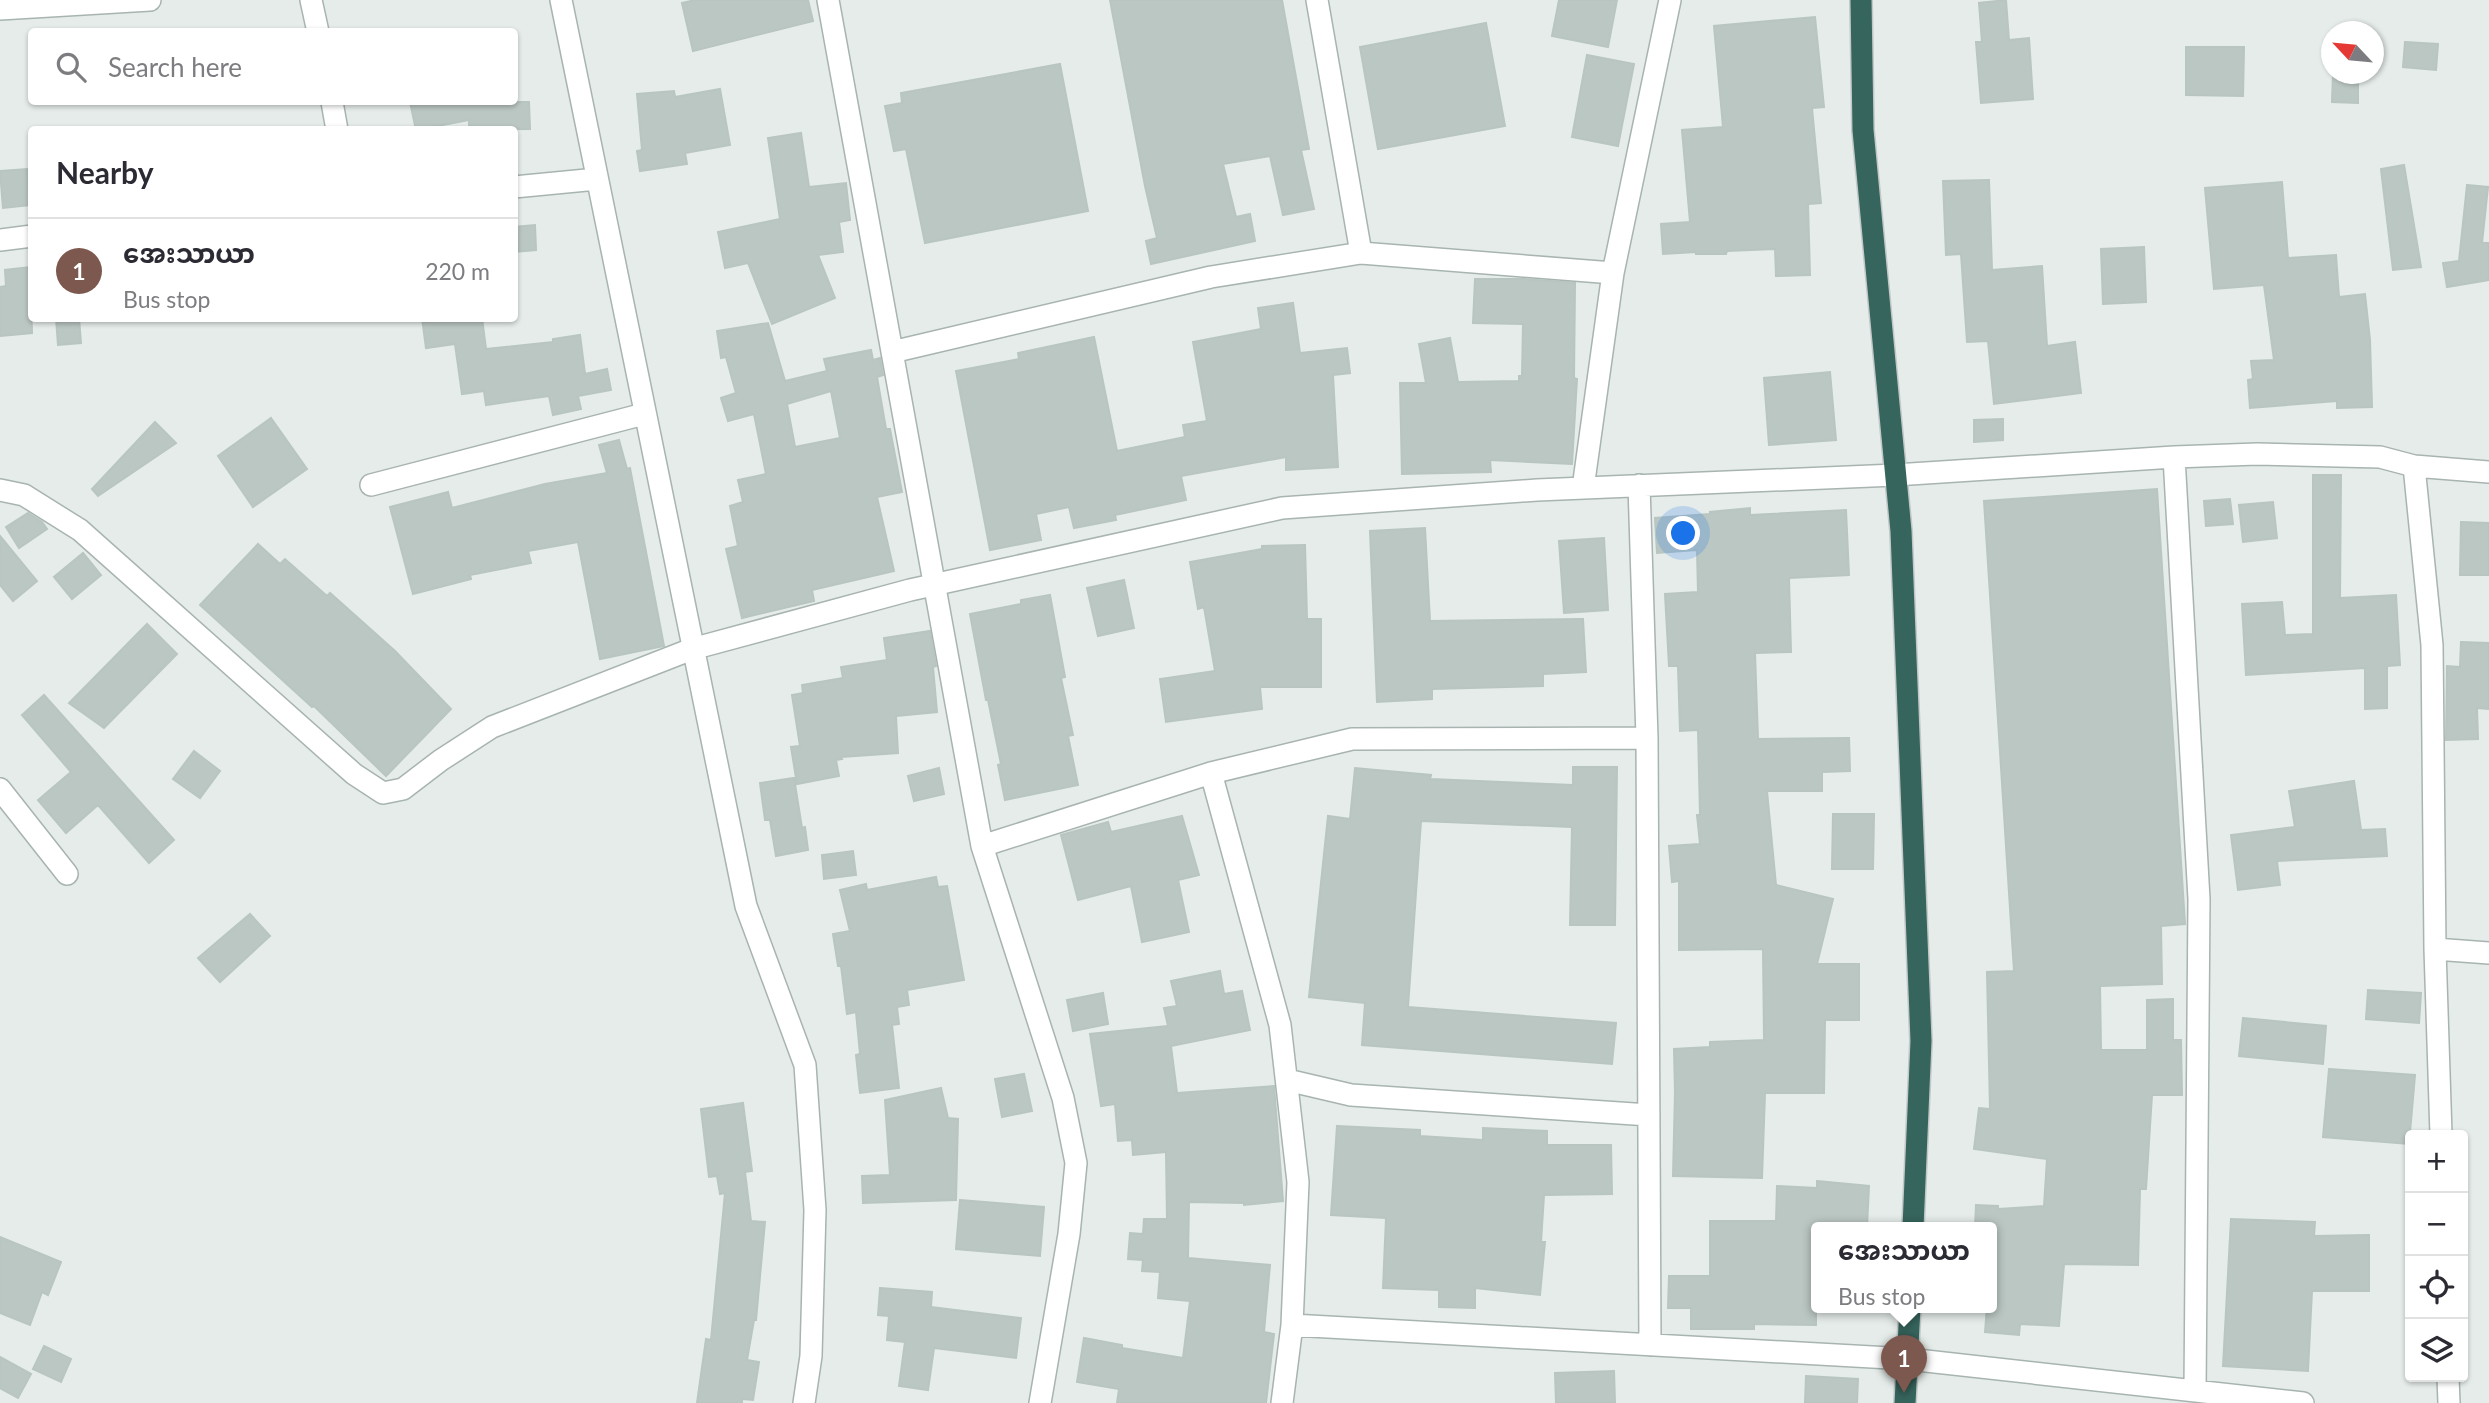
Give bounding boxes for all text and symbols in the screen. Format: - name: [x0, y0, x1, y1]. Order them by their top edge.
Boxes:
- north arrow: [2321, 21, 2384, 84]
- search box: [28, 28, 518, 105]
- icon: search: [52, 48, 90, 86]
- text: Search here: [108, 51, 242, 83]
- text: Nearby: [56, 154, 154, 190]
- text: အေးသာယာ: [123, 237, 255, 269]
- text: 1: [72, 257, 86, 285]
- text: 220 m: [425, 257, 490, 285]
- text: Bus stop: [123, 285, 210, 313]
- your location: [1666, 516, 1700, 550]
- map controls: [2405, 1130, 2468, 1382]
- button: +: [2405, 1130, 2468, 1193]
- button: −: [2405, 1193, 2468, 1256]
- popup: [1811, 1222, 1997, 1313]
- text: အေးသာယာ: [1838, 1234, 1970, 1266]
- button: locate: [2405, 1256, 2468, 1319]
- text: Bus stop: [1838, 1282, 1925, 1310]
- button: layers: [2405, 1319, 2468, 1382]
- pin: 1: [1881, 1335, 1927, 1393]

